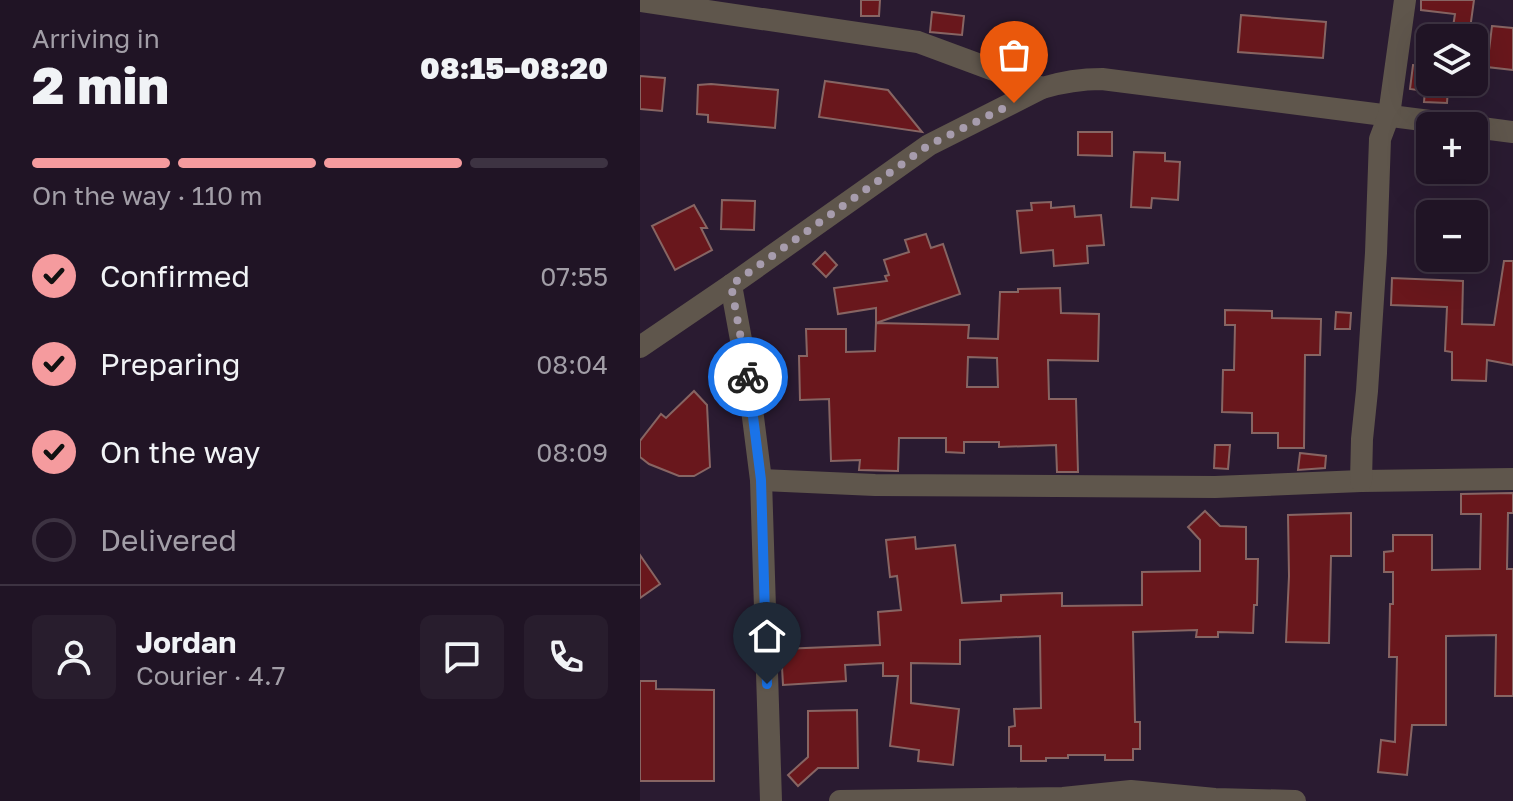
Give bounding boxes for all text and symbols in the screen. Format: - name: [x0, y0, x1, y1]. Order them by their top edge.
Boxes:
- pin: [980, 21, 1048, 103]
- text: Arriving in: [32, 23, 160, 54]
- map controls: [1416, 24, 1488, 272]
- button: layers: [1416, 24, 1488, 96]
- icon: bag: [992, 33, 1036, 77]
- text: 08:15–08:20: [420, 50, 608, 86]
- text: 2 min: [32, 53, 169, 115]
- button: +: [1416, 112, 1488, 184]
- text: On the way · 110 m: [32, 180, 263, 211]
- button: −: [1416, 200, 1488, 272]
- icon: check: [32, 254, 76, 298]
- text: Confirmed: [100, 258, 250, 294]
- text: 07:55: [540, 261, 608, 292]
- courier: [708, 337, 788, 417]
- icon: check: [32, 342, 76, 386]
- text: Preparing: [100, 346, 241, 382]
- text: 08:04: [536, 349, 608, 380]
- icon: bike: [726, 355, 770, 399]
- icon: check: [32, 430, 76, 474]
- text: On the way: [100, 434, 260, 470]
- text: 08:09: [536, 437, 608, 468]
- text: Delivered: [100, 522, 237, 558]
- pin: [733, 602, 801, 684]
- icon: home: [745, 614, 789, 658]
- button: person: [32, 615, 116, 699]
- button: chat: [420, 615, 504, 699]
- button: phone: [524, 615, 608, 699]
- text: Jordan: [136, 624, 236, 660]
- text: Courier · 4.7: [136, 660, 286, 691]

